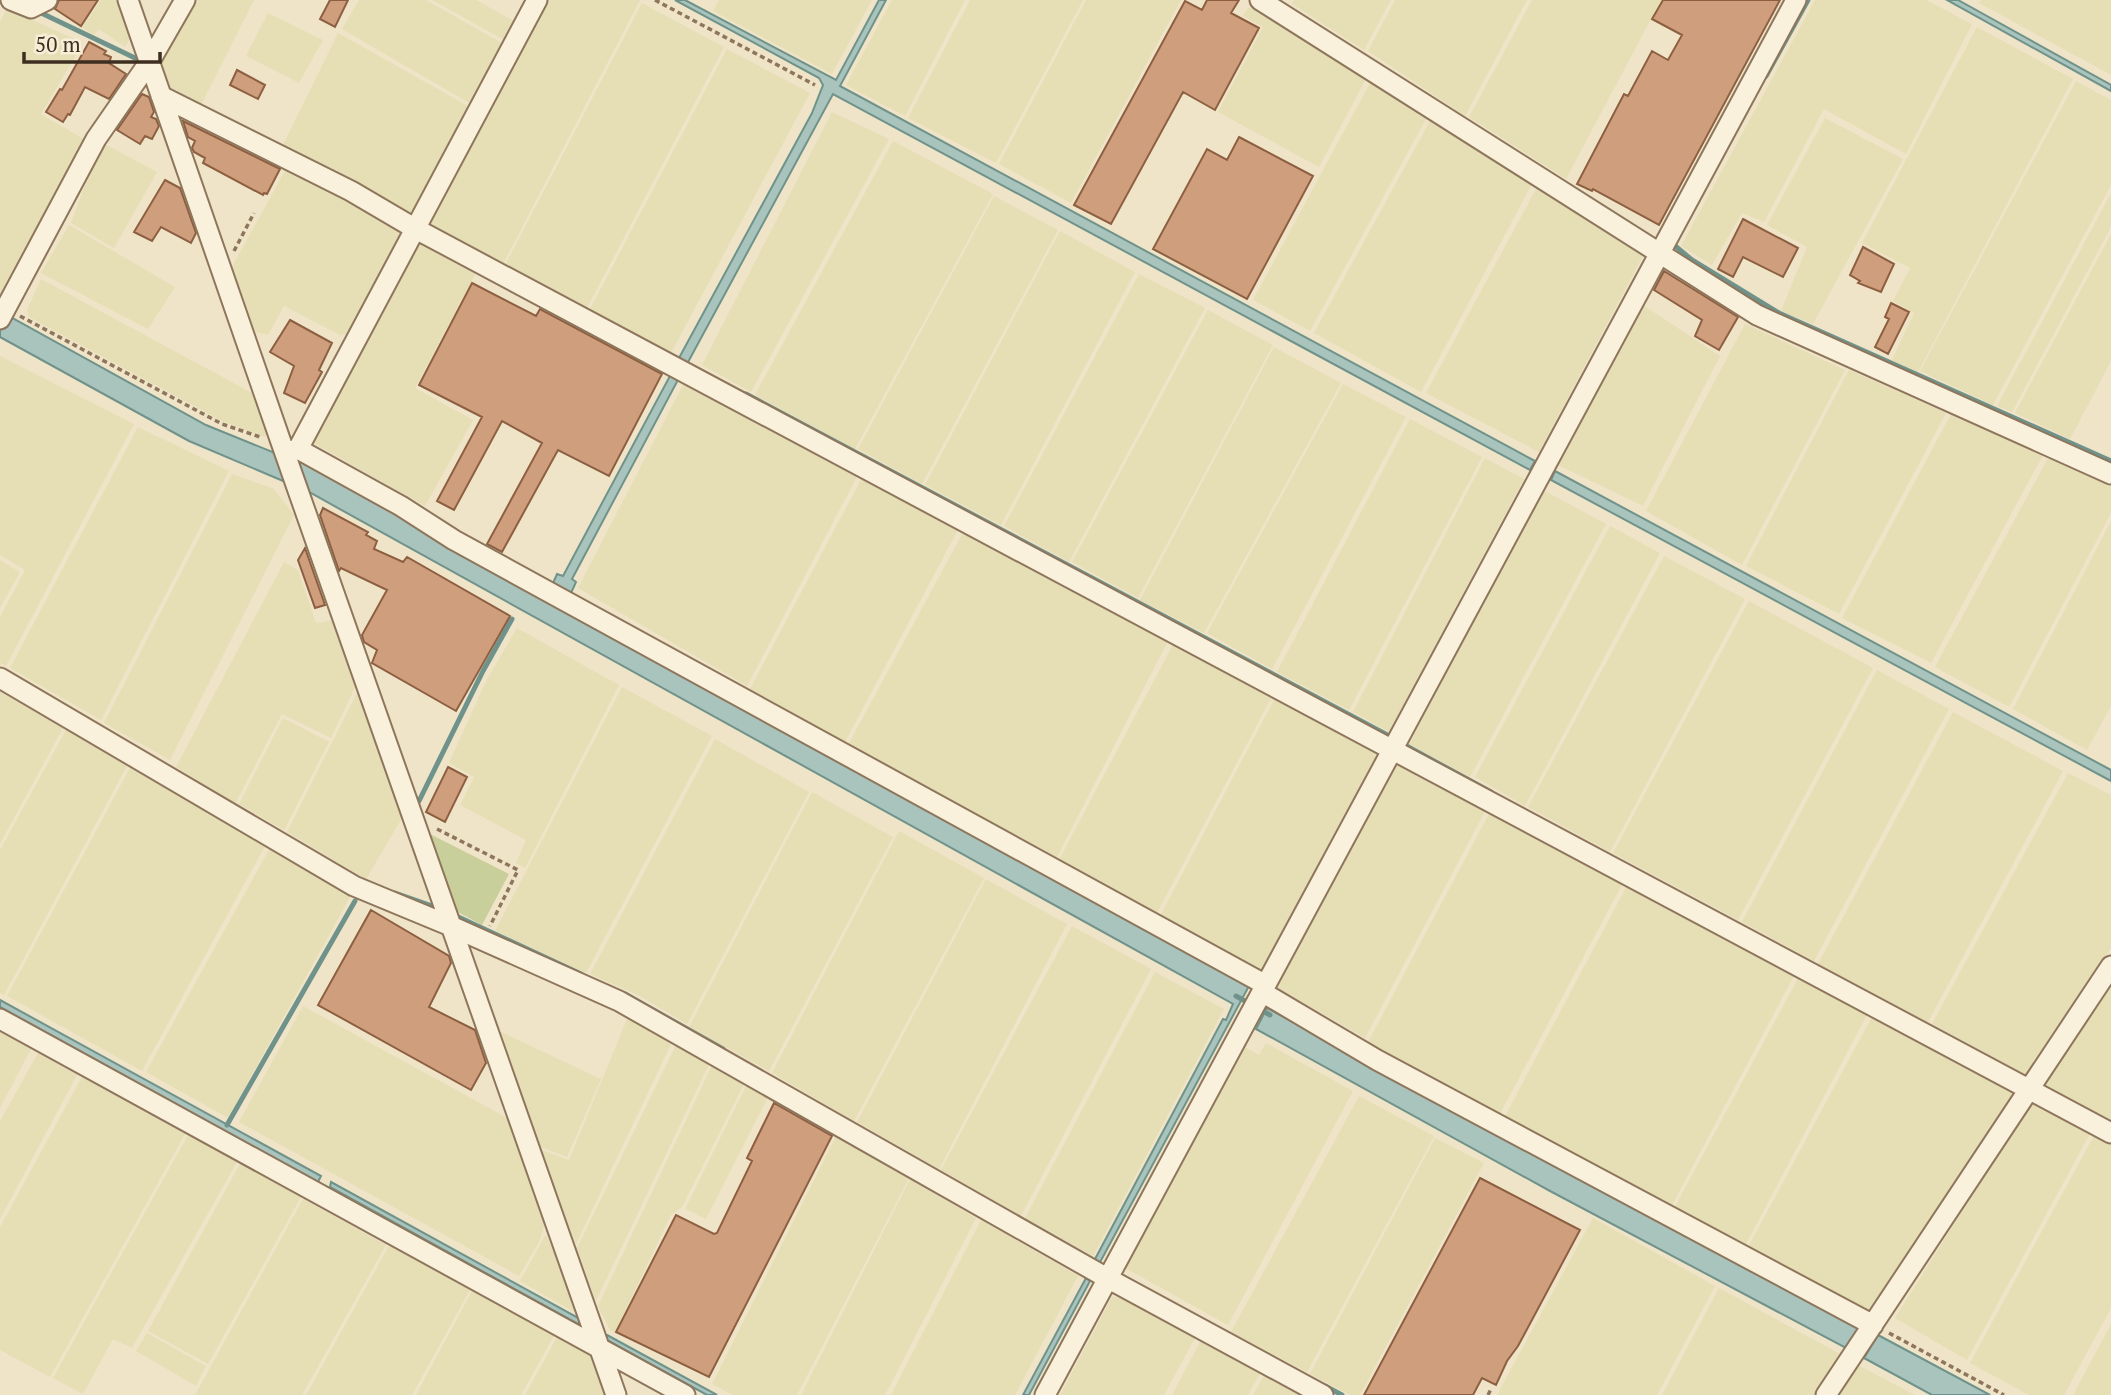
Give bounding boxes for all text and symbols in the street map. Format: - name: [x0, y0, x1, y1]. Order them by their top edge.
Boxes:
- scale bar: [24, 21, 161, 65]
- text: 50 m: [35, 30, 81, 58]

